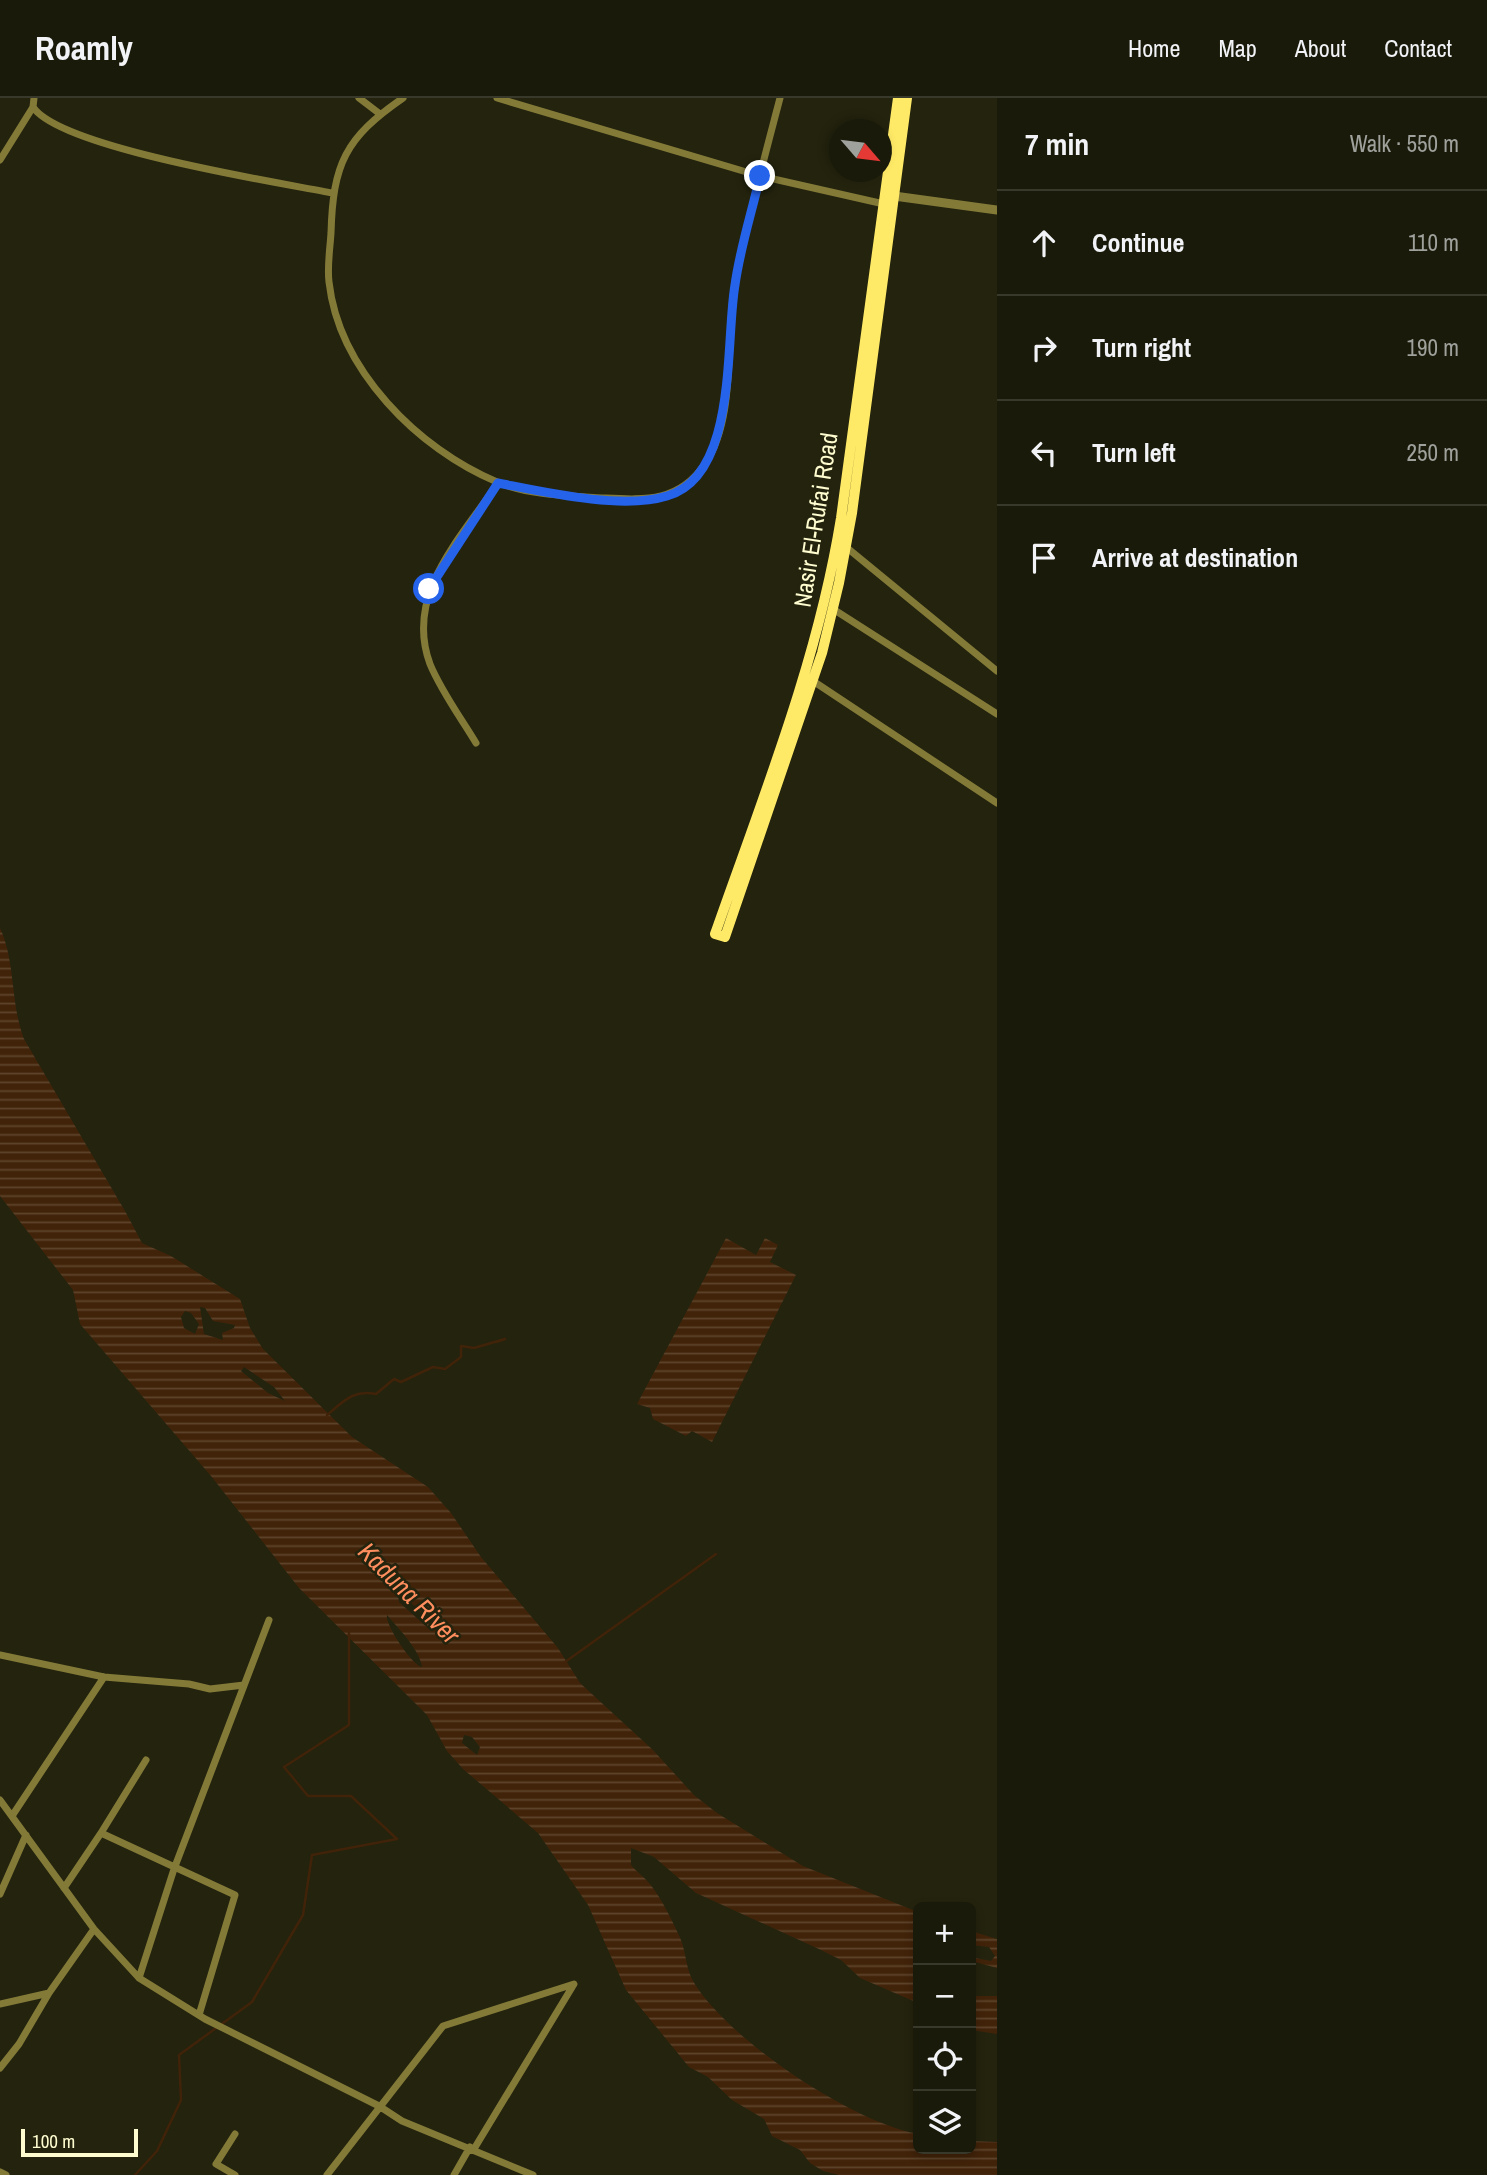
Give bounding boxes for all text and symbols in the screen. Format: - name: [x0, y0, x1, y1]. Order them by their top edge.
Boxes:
- text: Roamly: [35, 26, 133, 70]
- text: Home: [1128, 32, 1180, 64]
- text: Map: [1218, 32, 1257, 64]
- text: About: [1295, 32, 1346, 64]
- text: Contact: [1384, 32, 1452, 64]
- north arrow: [829, 119, 892, 182]
- text: 7 min: [1025, 124, 1089, 164]
- text: Walk · 550 m: [1350, 128, 1459, 159]
- route end: [744, 160, 775, 191]
- icon: ahead: [1025, 224, 1063, 262]
- text: Continue: [1092, 225, 1184, 260]
- text: 110 m: [1408, 227, 1459, 258]
- icon: right: [1025, 329, 1063, 367]
- text: Turn right: [1092, 330, 1191, 365]
- text: 190 m: [1407, 332, 1459, 363]
- street label: Nasir El-Rufai Road: [785, 430, 845, 609]
- icon: left: [1025, 434, 1063, 472]
- text: Turn left: [1092, 435, 1176, 470]
- text: 250 m: [1407, 437, 1459, 468]
- icon: arrive: [1025, 539, 1063, 577]
- text: Arrive at destination: [1092, 540, 1298, 575]
- route start: [413, 573, 444, 604]
- water label: Kaduna River: [351, 1534, 468, 1652]
- map controls: [913, 1902, 976, 2154]
- button: +: [913, 1902, 976, 1965]
- button: −: [913, 1965, 976, 2028]
- button: locate: [913, 2028, 976, 2091]
- button: layers: [913, 2091, 976, 2154]
- scale bar: [21, 2126, 138, 2158]
- text: 100 m: [32, 2128, 75, 2154]

